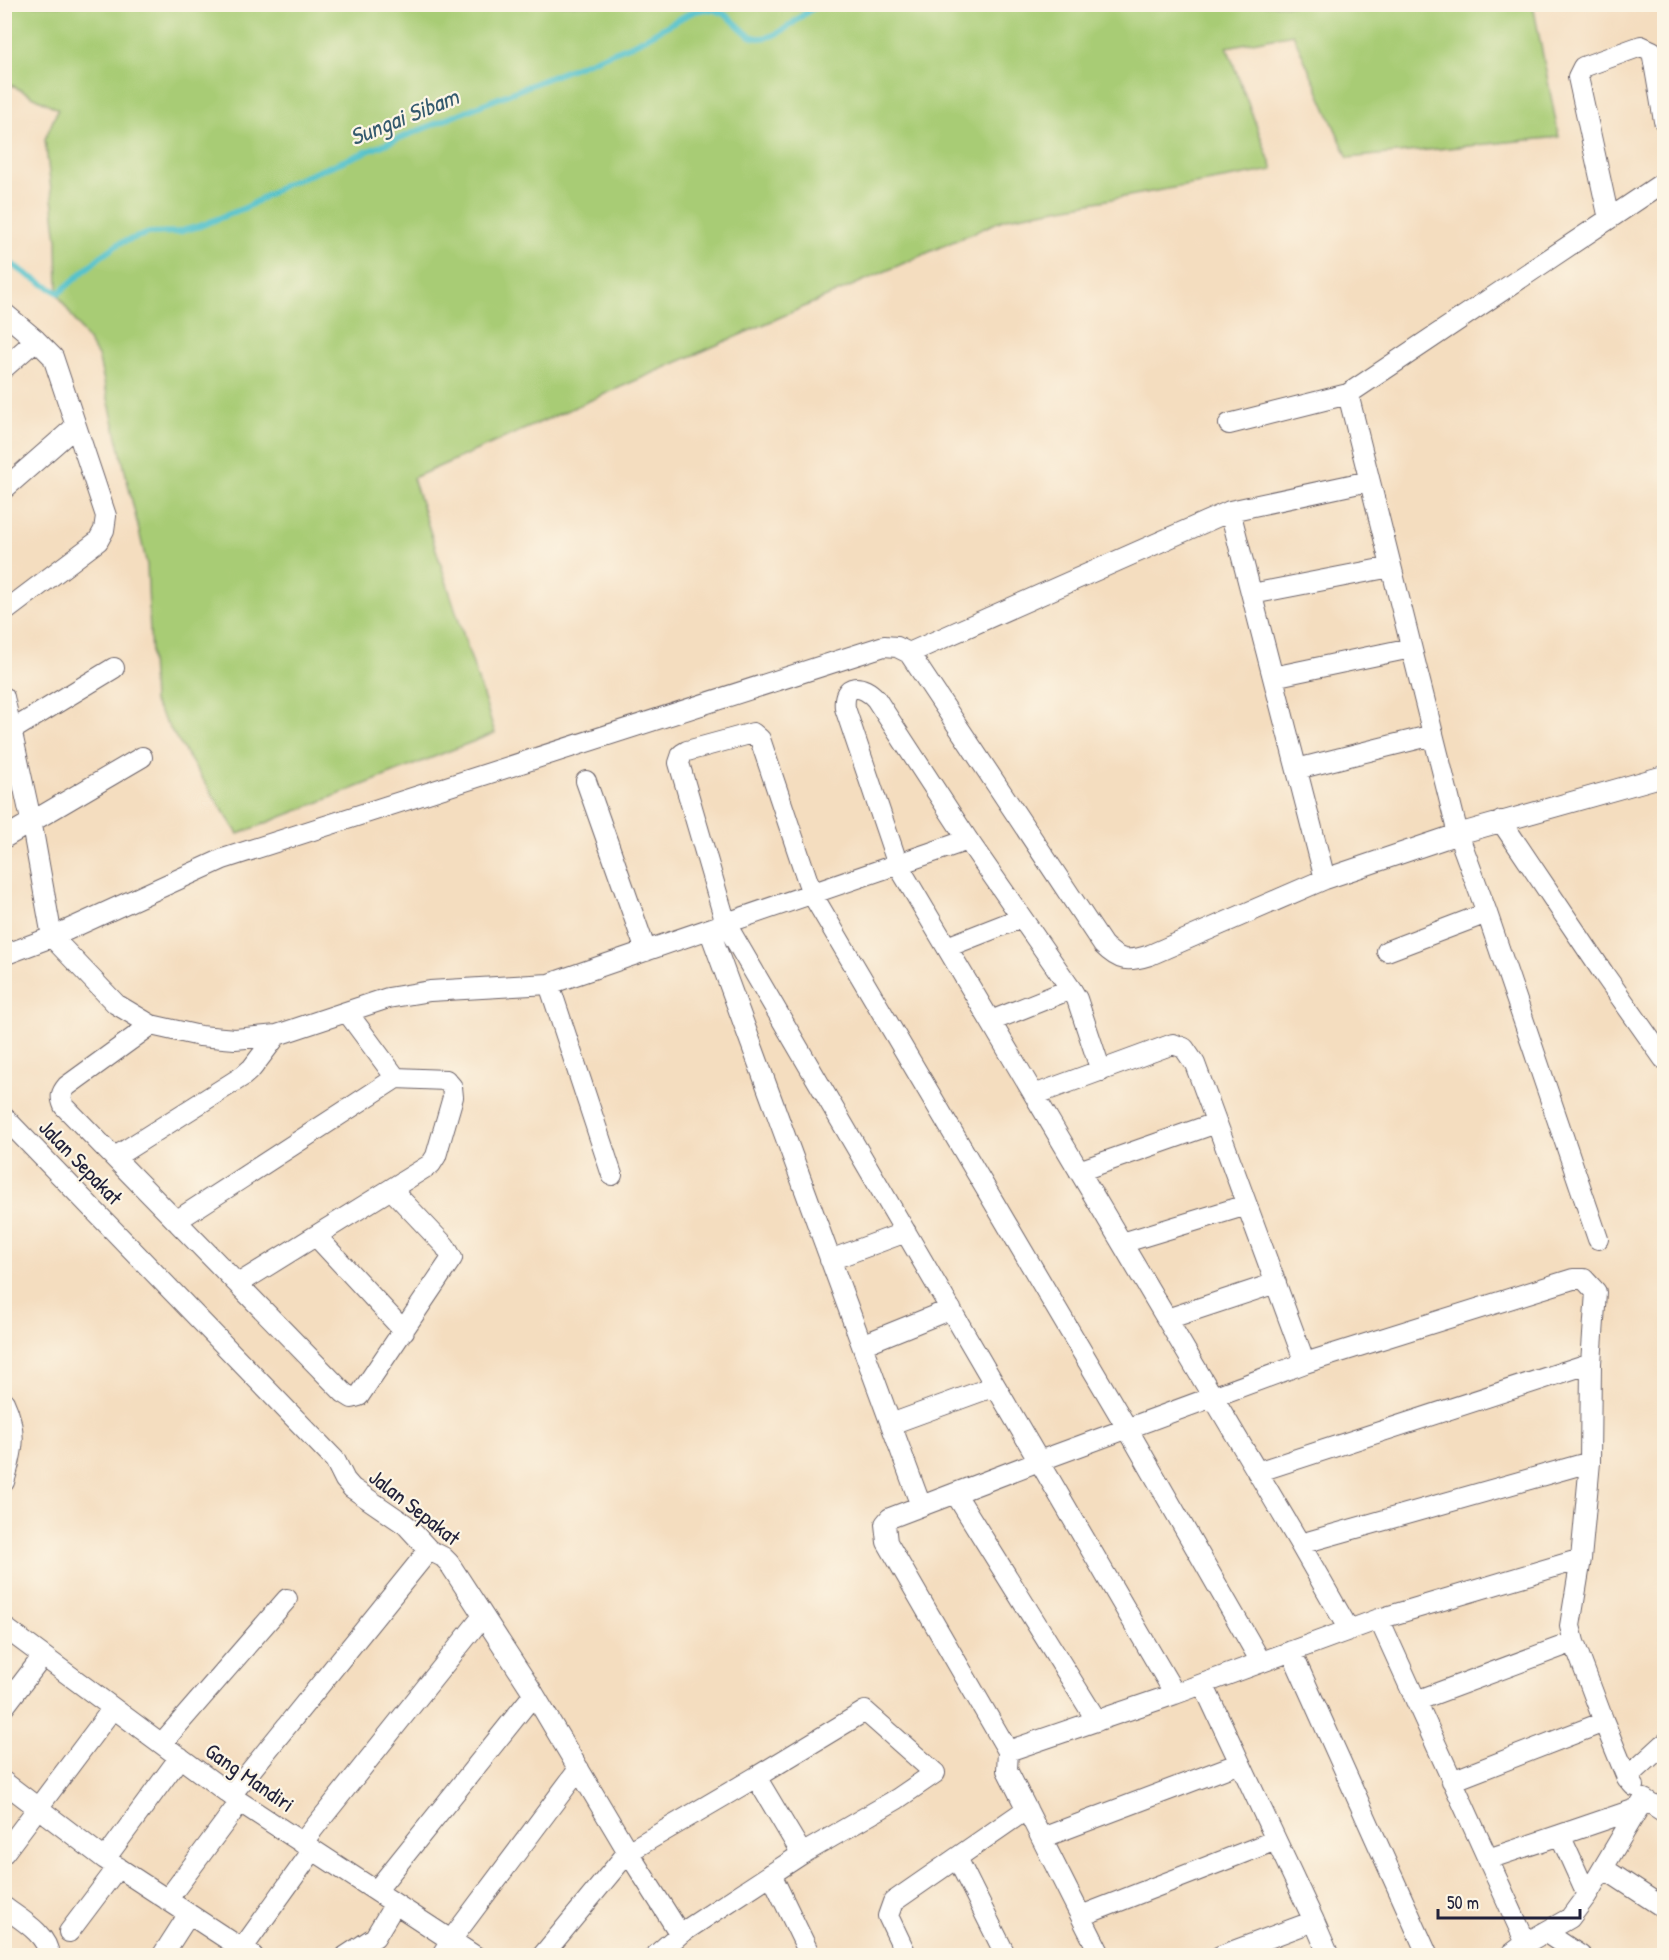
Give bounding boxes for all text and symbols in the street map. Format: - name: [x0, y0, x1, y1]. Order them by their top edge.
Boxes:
- water label: Sungai Sibam: [345, 80, 464, 153]
- street label: Jalan Sepakat: [33, 1113, 130, 1212]
- street label: Jalan Sepakat: [363, 1462, 467, 1552]
- street label: Gang Mandiri: [199, 1735, 301, 1819]
- scale bar: [1438, 1882, 1580, 1920]
- text: 50 m: [1447, 1890, 1479, 1915]

